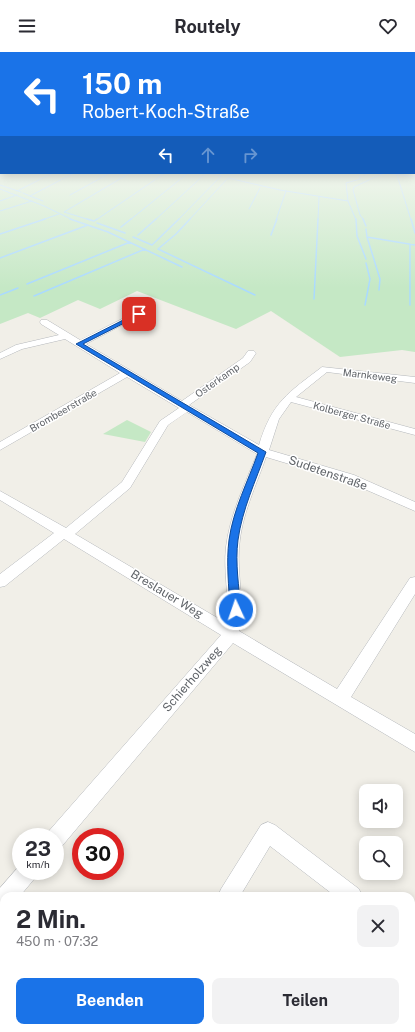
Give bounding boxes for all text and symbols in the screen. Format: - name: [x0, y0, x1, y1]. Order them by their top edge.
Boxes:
- icon: menu: [16, 15, 38, 37]
- icon: heart: [377, 15, 399, 37]
- text: Routely: [174, 16, 241, 37]
- text: 150 m: [82, 67, 162, 100]
- icon: left: [16, 68, 68, 120]
- text: Robert-Koch-Straße: [82, 101, 250, 122]
- icon: left: [155, 144, 177, 166]
- icon: ahead: [197, 144, 219, 166]
- icon: right: [239, 144, 261, 166]
- pin: [122, 297, 156, 331]
- icon: arrive: [128, 303, 150, 325]
- street label: Osterkamp: [193, 360, 241, 400]
- street label: Marnkeweg: [342, 366, 398, 384]
- street label: Brombeerstraße: [27, 386, 99, 434]
- street label: Kolberger Straße: [312, 399, 392, 431]
- street label: Sudetenstraße: [287, 453, 369, 493]
- street label: Breslauer Weg: [128, 567, 206, 621]
- position arrow: [215, 589, 257, 631]
- street label: Schierholzweg: [160, 643, 224, 715]
- map controls: [359, 784, 403, 880]
- button: sound: [359, 784, 403, 828]
- speed limit sign: 30: [72, 828, 124, 880]
- button: search: [359, 836, 403, 880]
- text: 23: [25, 837, 51, 861]
- text: km/h: [26, 858, 50, 870]
- text: 2 Min.: [16, 905, 86, 933]
- button: close: [357, 905, 399, 947]
- text: 450 m · 07:32: [16, 934, 98, 949]
- button: Beenden: [16, 978, 204, 1024]
- button: Teilen: [212, 978, 399, 1024]

